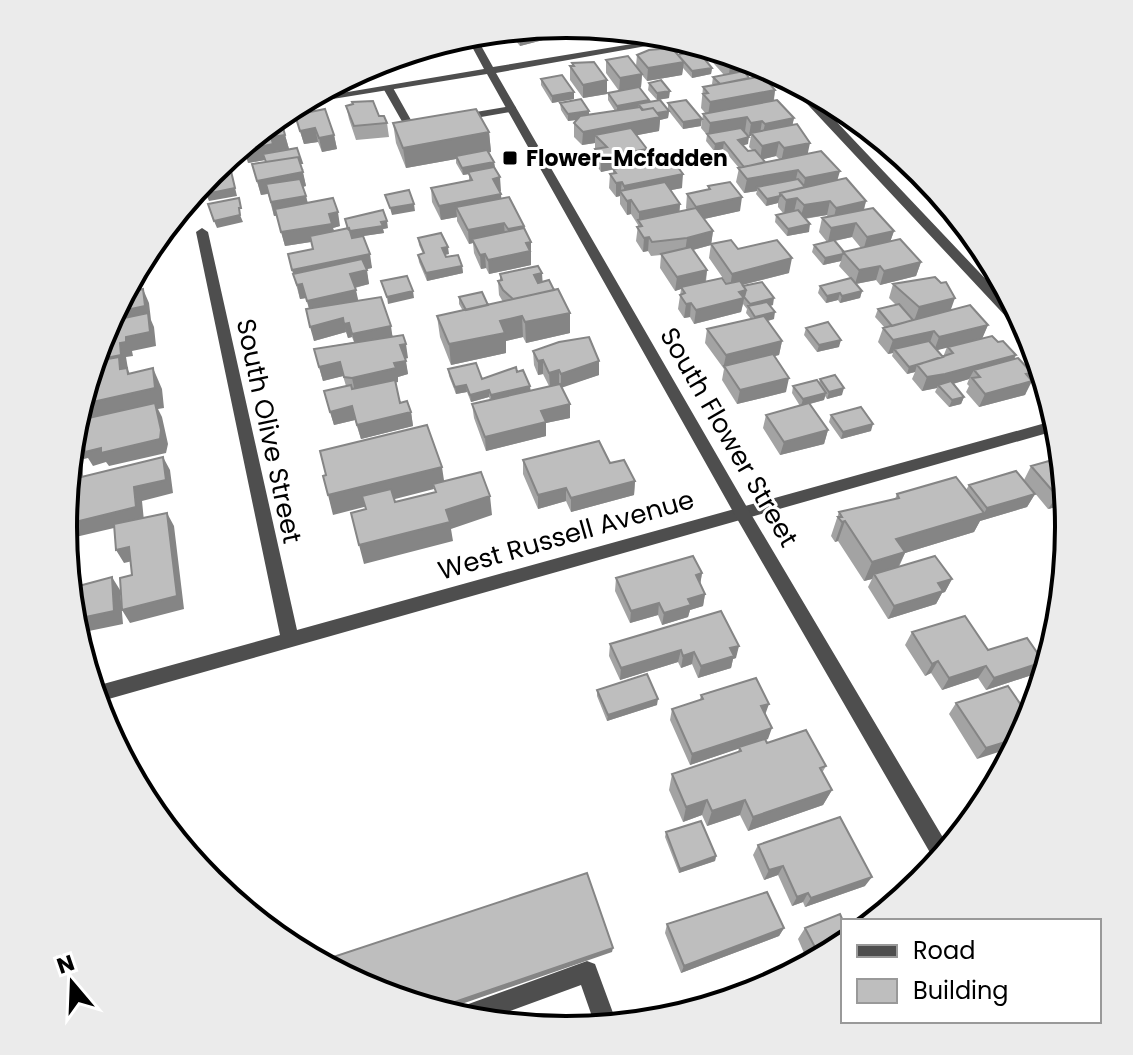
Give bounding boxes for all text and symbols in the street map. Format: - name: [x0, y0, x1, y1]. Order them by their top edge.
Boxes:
- place label: Flower-Mcfadden: [526, 143, 728, 174]
- marker: Flower-Mcfadden: [501, 149, 519, 167]
- street label: South Olive Street: [228, 315, 310, 547]
- street label: South Flower Street: [651, 321, 807, 553]
- street label: West Russell Avenue: [434, 481, 698, 589]
- legend: [841, 919, 1101, 1023]
- text: Road: [913, 934, 975, 967]
- north arrow: [32, 943, 112, 1023]
- text: N: [53, 947, 79, 982]
- text: Building: [913, 974, 1009, 1007]

